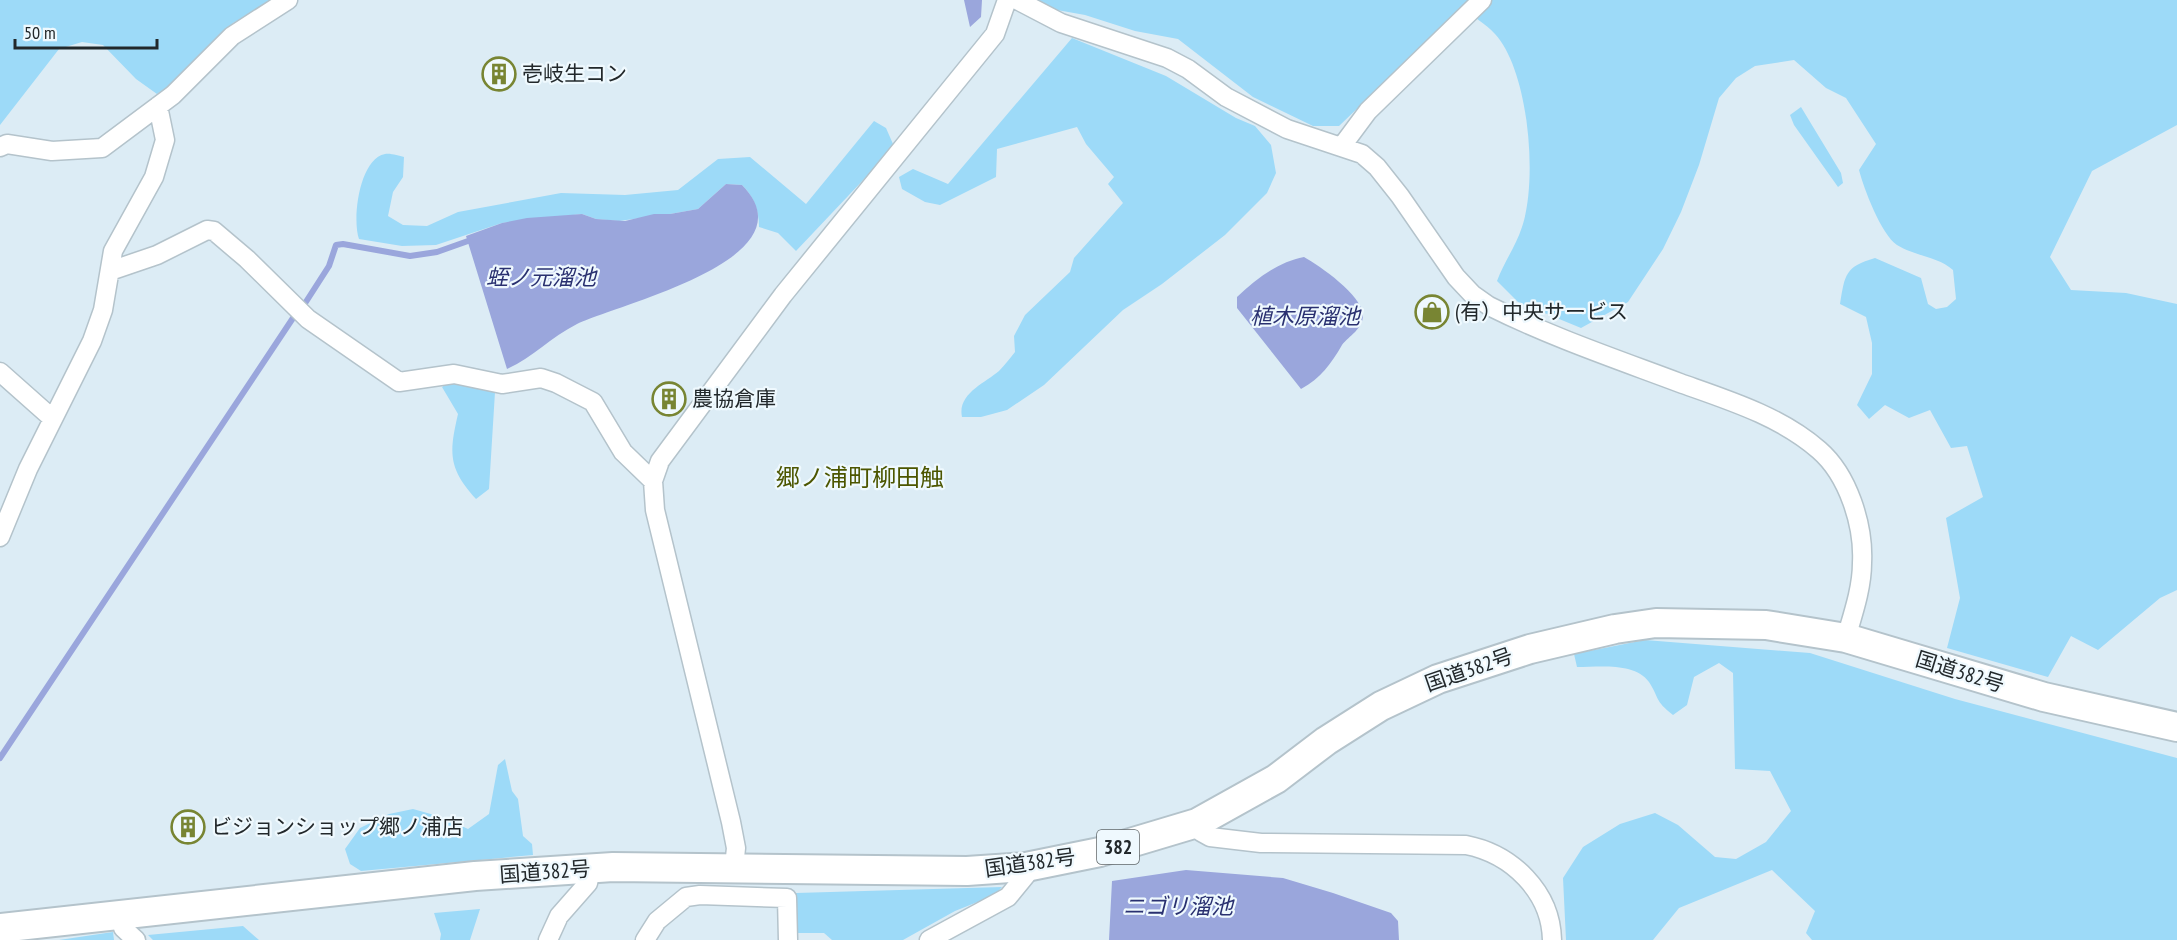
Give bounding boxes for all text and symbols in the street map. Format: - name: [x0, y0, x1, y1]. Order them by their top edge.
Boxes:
- scale bar: [15, 12, 158, 50]
- text: 50 m: [24, 21, 56, 44]
- building icon: 壱岐生コン: [481, 56, 517, 92]
- place label: 壱岐生コン: [522, 60, 627, 87]
- water label: 蛭ノ元溜池: [486, 263, 598, 291]
- shop icon: (有）中央サービス: [1414, 294, 1450, 330]
- place label: (有）中央サービス: [1455, 298, 1628, 325]
- water label: 植木原溜池: [1250, 302, 1362, 330]
- building icon: 農協倉庫: [651, 381, 687, 417]
- place label: 農協倉庫: [692, 385, 776, 412]
- district label: 郷ノ浦町柳田触: [776, 462, 944, 493]
- street label: 国道382号: [1421, 642, 1516, 697]
- street label: 国道382号: [1913, 645, 2008, 698]
- building icon: ビジョンショップ郷ノ浦店: [170, 809, 206, 845]
- place label: ビジョンショップ郷ノ浦店: [211, 813, 463, 840]
- road number: 382: [1097, 830, 1139, 864]
- street label: 国道382号: [983, 843, 1077, 882]
- street label: 国道382号: [498, 855, 591, 888]
- water label: ニゴリ溜池: [1123, 892, 1235, 920]

